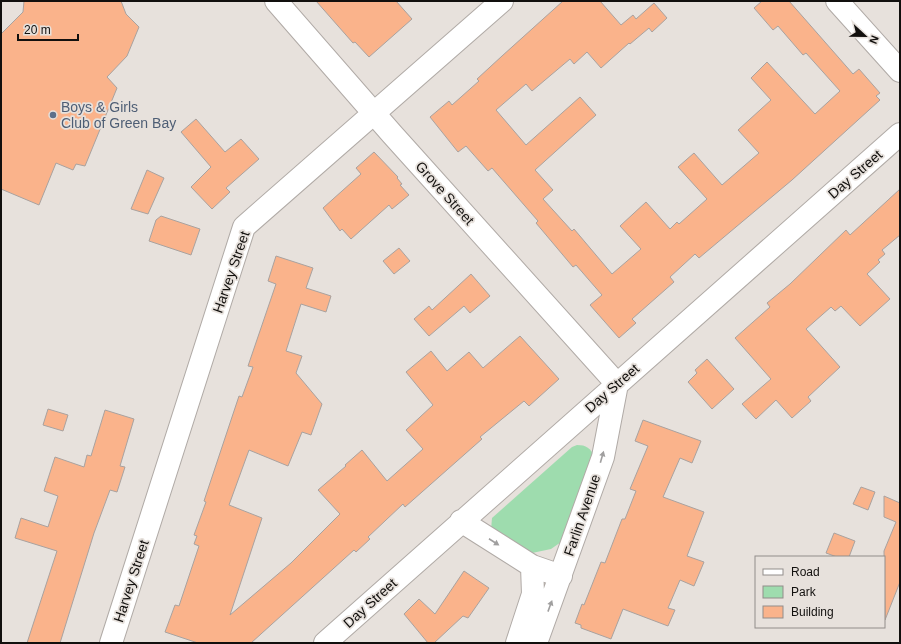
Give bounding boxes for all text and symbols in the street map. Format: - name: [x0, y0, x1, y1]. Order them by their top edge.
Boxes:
- scale bar: [18, 16, 78, 42]
- north arrow: [845, 16, 885, 56]
- text: 20 m: [24, 23, 51, 37]
- text: N: [867, 34, 881, 46]
- place label: Boys & Girls Club of Green Bay: [61, 99, 176, 131]
- marker: Boys & Girls Club of Green Bay: [48, 110, 58, 120]
- street label: Day Street: [825, 146, 885, 202]
- street label: Grove Street: [412, 158, 478, 228]
- street label: Harvey Street: [210, 229, 253, 315]
- street label: Day Street: [582, 360, 642, 416]
- one-way arrow: [599, 451, 605, 463]
- street label: Farlin Avenue: [561, 472, 604, 558]
- street label: Harvey Street: [110, 538, 152, 624]
- one-way arrow: [489, 538, 499, 546]
- legend: [755, 556, 885, 628]
- text: Road: [791, 565, 820, 579]
- street label: Day Street: [340, 575, 400, 631]
- text: Park: [791, 585, 817, 599]
- one-way arrow: [547, 600, 553, 612]
- text: Building: [791, 605, 834, 619]

